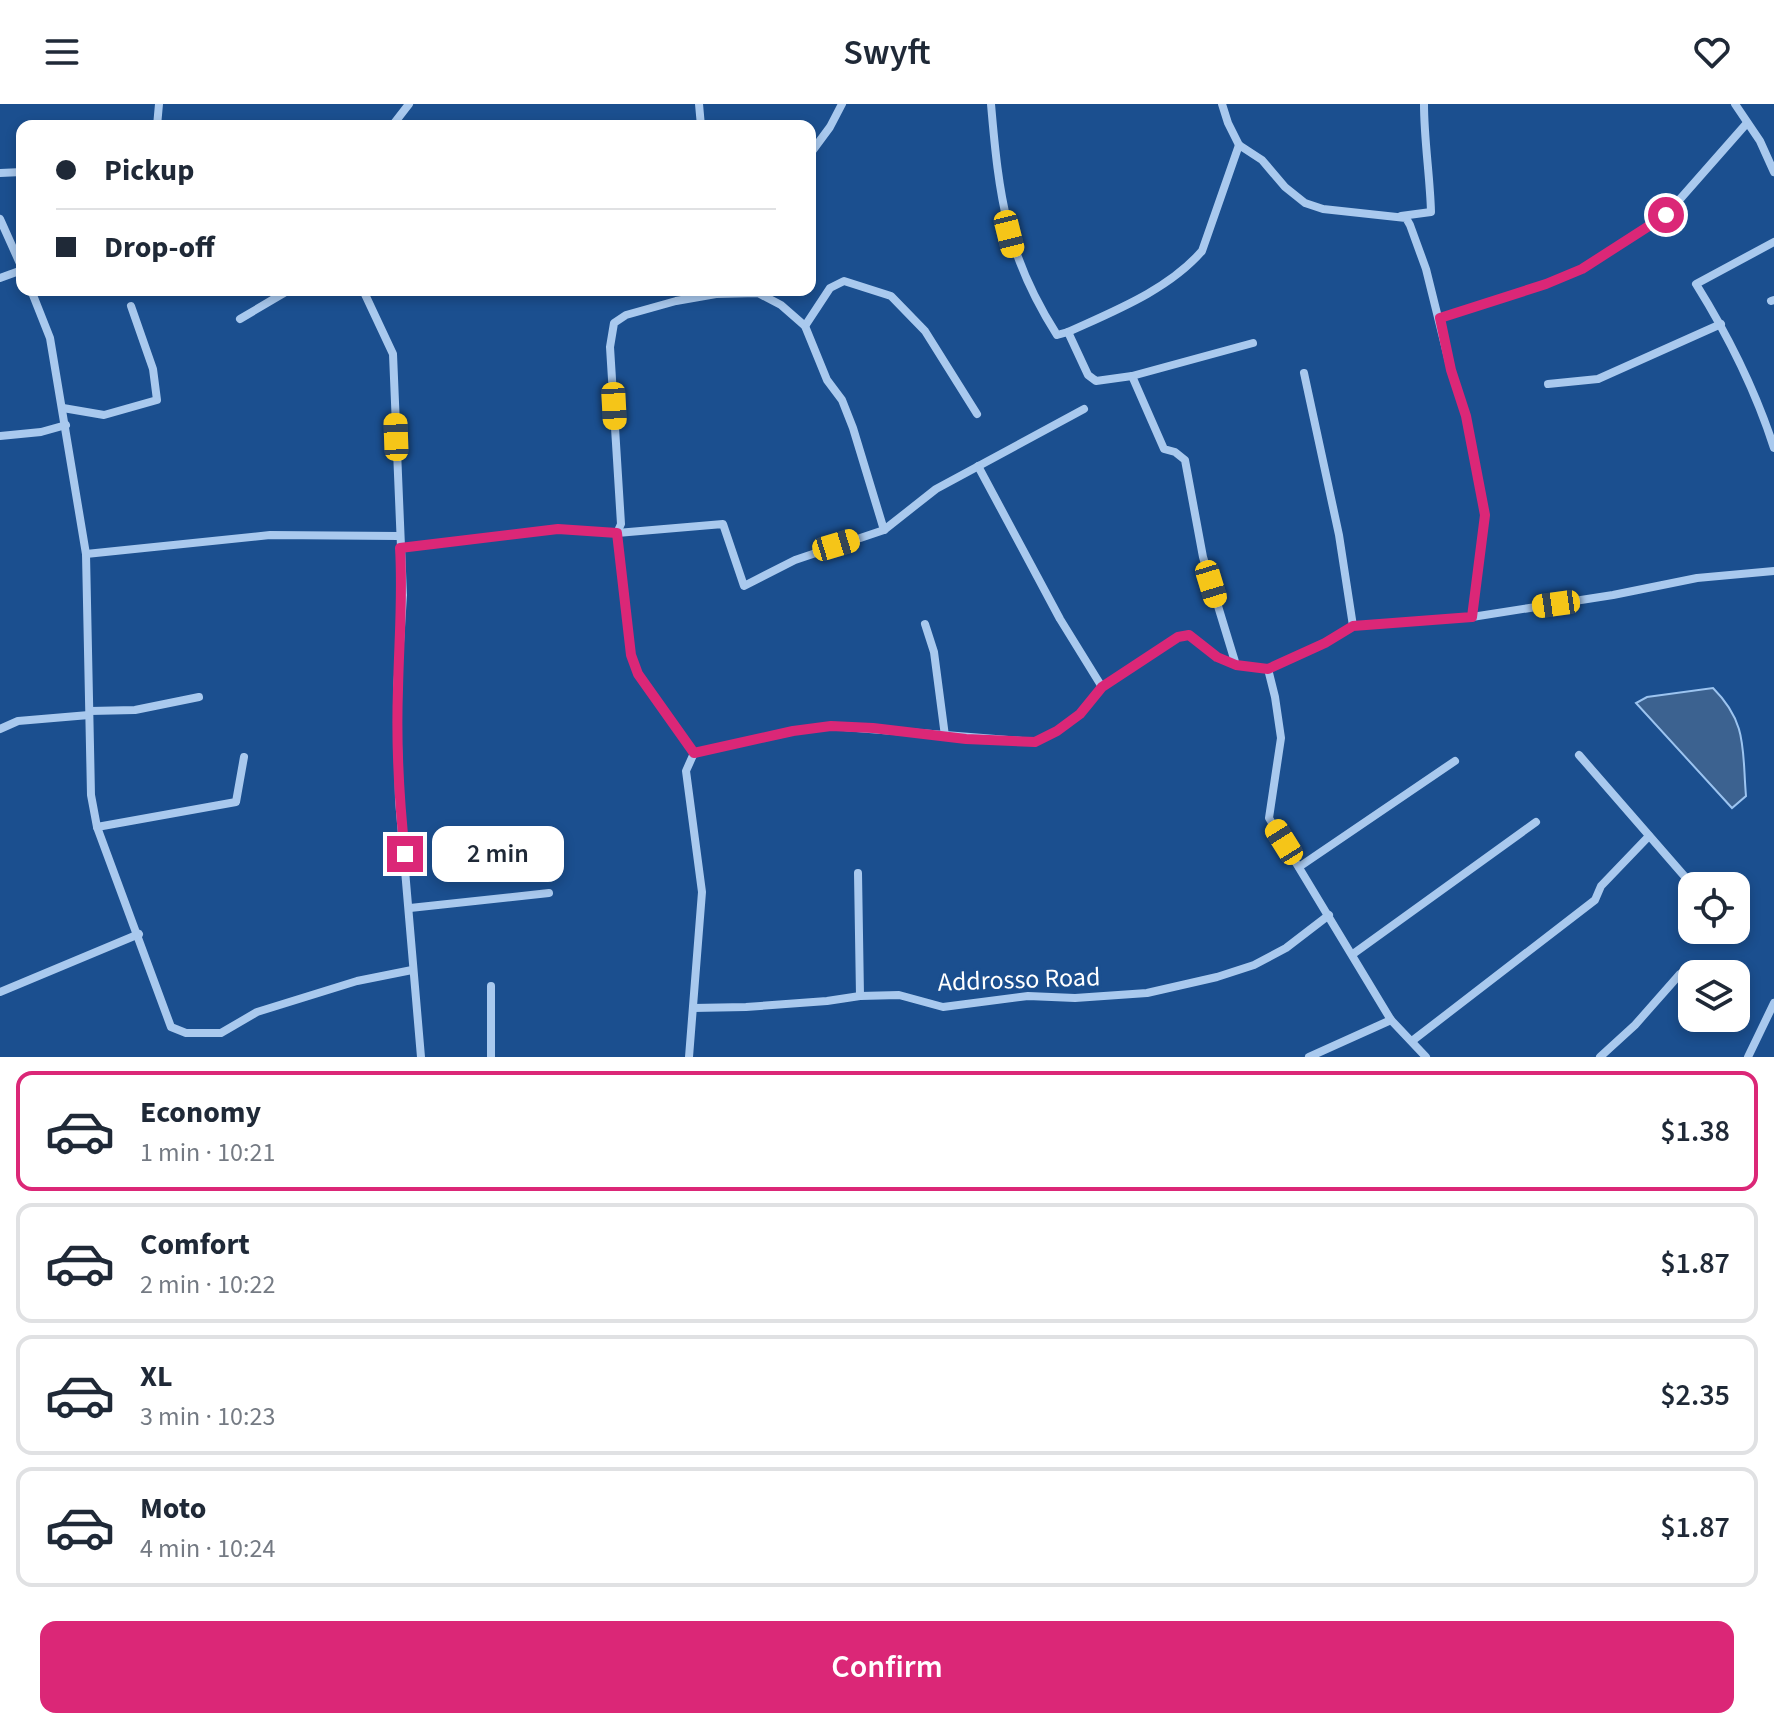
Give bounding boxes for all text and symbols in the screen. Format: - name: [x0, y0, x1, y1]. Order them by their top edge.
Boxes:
- text: Swyft: [843, 27, 931, 78]
- icon: menu: [40, 30, 84, 74]
- icon: heart: [1690, 30, 1734, 74]
- text: Pickup: [104, 149, 194, 192]
- route start: [1648, 197, 1684, 233]
- car: [992, 208, 1026, 260]
- text: Drop-off: [104, 226, 215, 269]
- car: [601, 381, 627, 431]
- car: [383, 413, 409, 461]
- car: [810, 527, 862, 563]
- car: [1193, 558, 1229, 610]
- car: [1531, 589, 1581, 619]
- car: [1261, 815, 1307, 869]
- callout: 2 min: [433, 826, 565, 882]
- text: 2 min: [467, 835, 529, 872]
- route end: [387, 836, 423, 872]
- map controls: [1678, 872, 1750, 1032]
- button: locate: [1678, 872, 1750, 944]
- street label: Addrosso Road: [937, 958, 1101, 1001]
- button: layers: [1678, 960, 1750, 1032]
- text: Economy: [140, 1091, 261, 1134]
- icon: car: [44, 1095, 116, 1167]
- text: $1.38: [1660, 1110, 1730, 1153]
- text: 1 min · 10:21: [140, 1134, 275, 1171]
- text: Comfort: [140, 1223, 250, 1266]
- icon: car: [44, 1227, 116, 1299]
- text: $1.87: [1660, 1242, 1730, 1285]
- text: 2 min · 10:22: [140, 1266, 275, 1303]
- text: XL: [140, 1355, 173, 1398]
- icon: car: [44, 1359, 116, 1431]
- text: $2.35: [1660, 1374, 1730, 1417]
- text: 3 min · 10:23: [140, 1398, 275, 1435]
- text: Moto: [140, 1487, 206, 1530]
- icon: car: [44, 1491, 116, 1563]
- text: $1.87: [1660, 1506, 1730, 1549]
- text: 4 min · 10:24: [140, 1530, 275, 1567]
- button: Confirm: [40, 1621, 1734, 1713]

